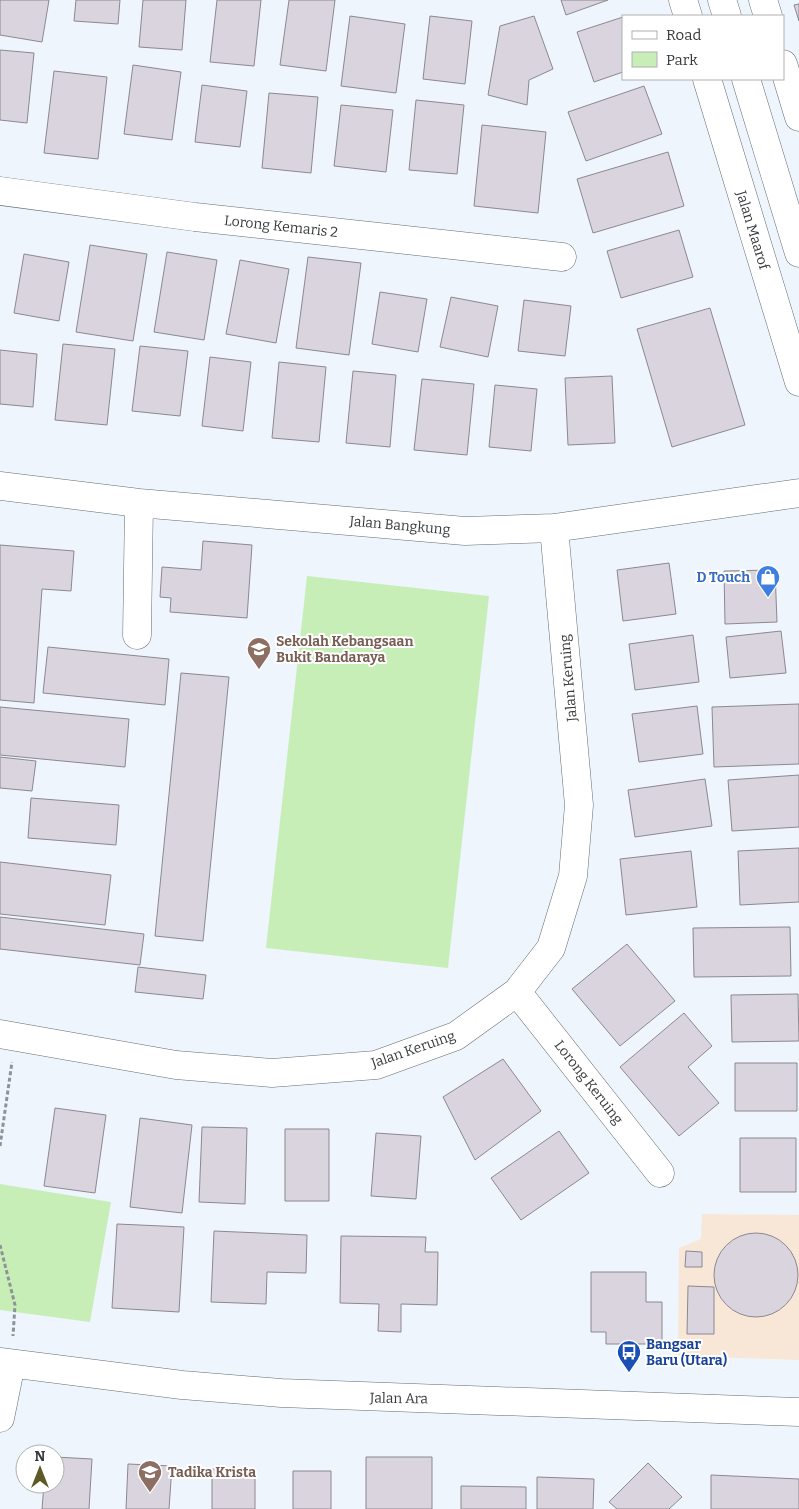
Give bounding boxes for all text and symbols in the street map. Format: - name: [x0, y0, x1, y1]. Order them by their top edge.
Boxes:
- legend: [622, 15, 784, 80]
- text: Road: [666, 26, 701, 44]
- text: Park: [666, 51, 698, 69]
- street label: Jalan Maarof: [732, 188, 773, 273]
- street label: Lorong Kemaris 2: [223, 212, 339, 241]
- street label: Jalan Bangkung: [348, 513, 451, 538]
- shop icon: D Touch: [755, 564, 781, 598]
- place label: D Touch: [697, 569, 750, 586]
- place label: Sekolah Kebangsaan Bukit Bandaraya: [276, 633, 413, 666]
- street label: Jalan Keruing: [556, 633, 581, 723]
- school or university icon: Sekolah Kebangsaan Bukit Bandaraya: [246, 636, 272, 670]
- street label: Jalan Keruing: [368, 1027, 458, 1072]
- street label: Lorong Keruing: [551, 1037, 627, 1128]
- place label: Bangsar Baru (Utara): [646, 1336, 727, 1369]
- bus stop icon: Bangsar Baru (Utara): [616, 1339, 642, 1373]
- street label: Jalan Ara: [369, 1389, 429, 1408]
- north arrow: [15, 1444, 65, 1494]
- text: N: [35, 1448, 46, 1465]
- school or university icon: Tadika Krista: [137, 1459, 163, 1493]
- place label: Tadika Krista: [168, 1464, 256, 1481]

